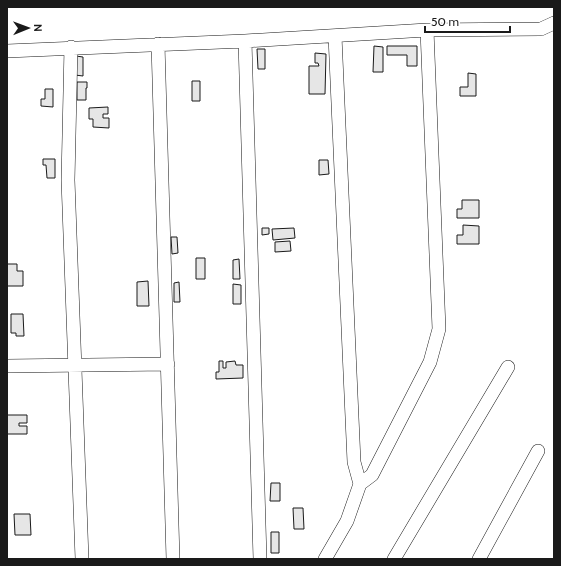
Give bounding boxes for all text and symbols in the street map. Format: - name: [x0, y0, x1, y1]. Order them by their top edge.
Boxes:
- north arrow: [8, 8, 48, 48]
- scale bar: [425, 8, 510, 34]
- text: 50 m: [431, 14, 459, 29]
- text: N: [31, 24, 45, 32]

